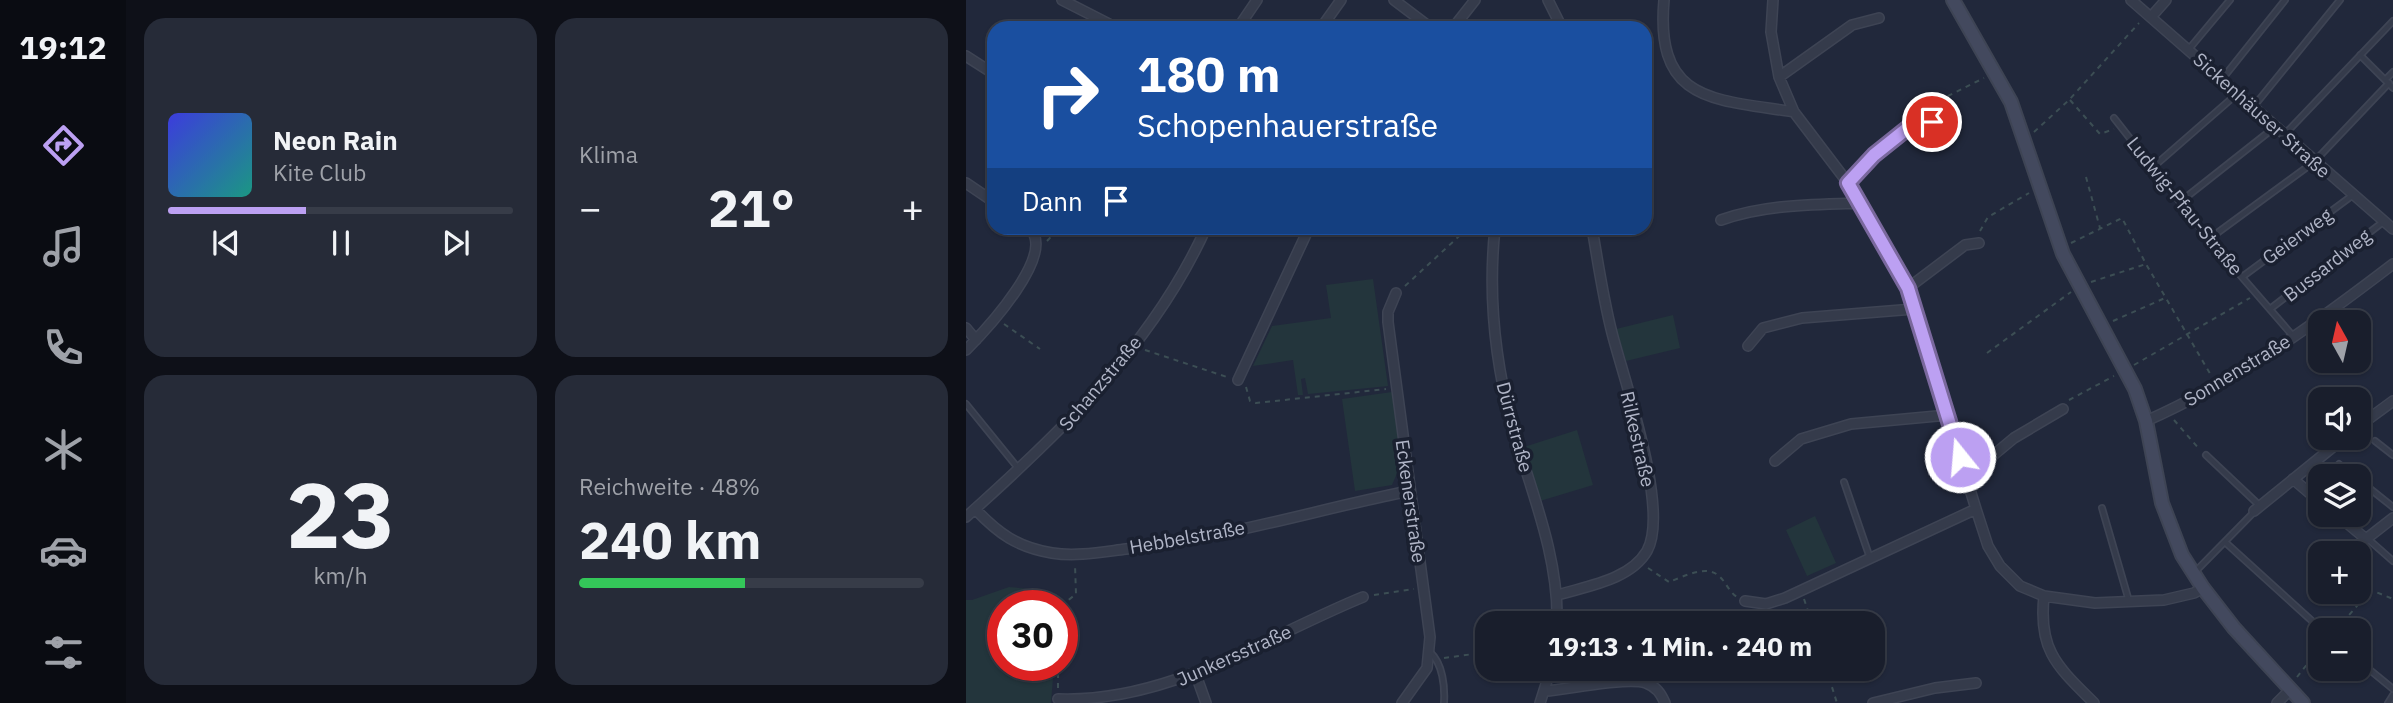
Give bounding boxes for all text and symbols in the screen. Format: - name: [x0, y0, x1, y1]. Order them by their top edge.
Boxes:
- text: 19:12: [19, 26, 107, 68]
- text: 180 m: [1137, 42, 1281, 105]
- street label: Sickenhäuser Straße: [2188, 47, 2336, 183]
- icon: right: [1022, 49, 1113, 140]
- pin: [1902, 92, 1962, 152]
- icon: arrive: [1913, 103, 1951, 141]
- text: Schopenhauerstraße: [1137, 104, 1438, 146]
- icon: directions: [39, 121, 88, 170]
- text: Neon Rain: [273, 123, 398, 157]
- street label: Ludwig-Pfau-Straße: [2122, 132, 2248, 280]
- text: Klima: [579, 139, 638, 169]
- text: Kite Club: [273, 157, 366, 187]
- text: 21°: [708, 174, 795, 241]
- icon: arrive: [1097, 182, 1135, 220]
- text: −: [579, 183, 602, 232]
- text: +: [901, 183, 924, 232]
- text: Dann: [1022, 184, 1083, 218]
- street label: Geierweg: [2257, 203, 2337, 269]
- icon: music: [39, 222, 88, 271]
- street label: Bussardweg: [2278, 223, 2376, 307]
- icon: previous: [207, 224, 245, 262]
- icon: pause: [322, 224, 360, 262]
- icon: next: [437, 224, 475, 262]
- north arrow: [2308, 310, 2371, 373]
- map controls: [2308, 310, 2371, 681]
- icon: phone: [39, 323, 88, 372]
- street label: Sonnenstraße: [2179, 329, 2295, 411]
- street label: Schanzstraße: [1053, 331, 1147, 435]
- street label: Dürrstraße: [1491, 379, 1539, 475]
- button: sound: [2308, 387, 2371, 450]
- street label: Rilkestraße: [1615, 389, 1661, 489]
- position arrow: [1923, 420, 1997, 494]
- icon: climate: [39, 425, 88, 474]
- street label: Eckenerstraße: [1390, 438, 1432, 564]
- text: 23: [286, 455, 395, 573]
- button: layers: [2308, 464, 2371, 527]
- text: Reichweite · 48%: [579, 471, 760, 501]
- text: 240 km: [579, 506, 761, 573]
- street label: Hebbelstraße: [1127, 515, 1247, 559]
- icon: car: [39, 526, 88, 575]
- button: +: [2308, 541, 2371, 604]
- text: km/h: [313, 560, 368, 590]
- speed limit sign: 30: [987, 590, 1078, 681]
- button: −: [2308, 618, 2371, 681]
- street label: Junkersstraße: [1173, 619, 1295, 691]
- icon: filters: [39, 628, 88, 677]
- text: 19:13 · 1 Min. · 240 m: [1548, 629, 1812, 663]

